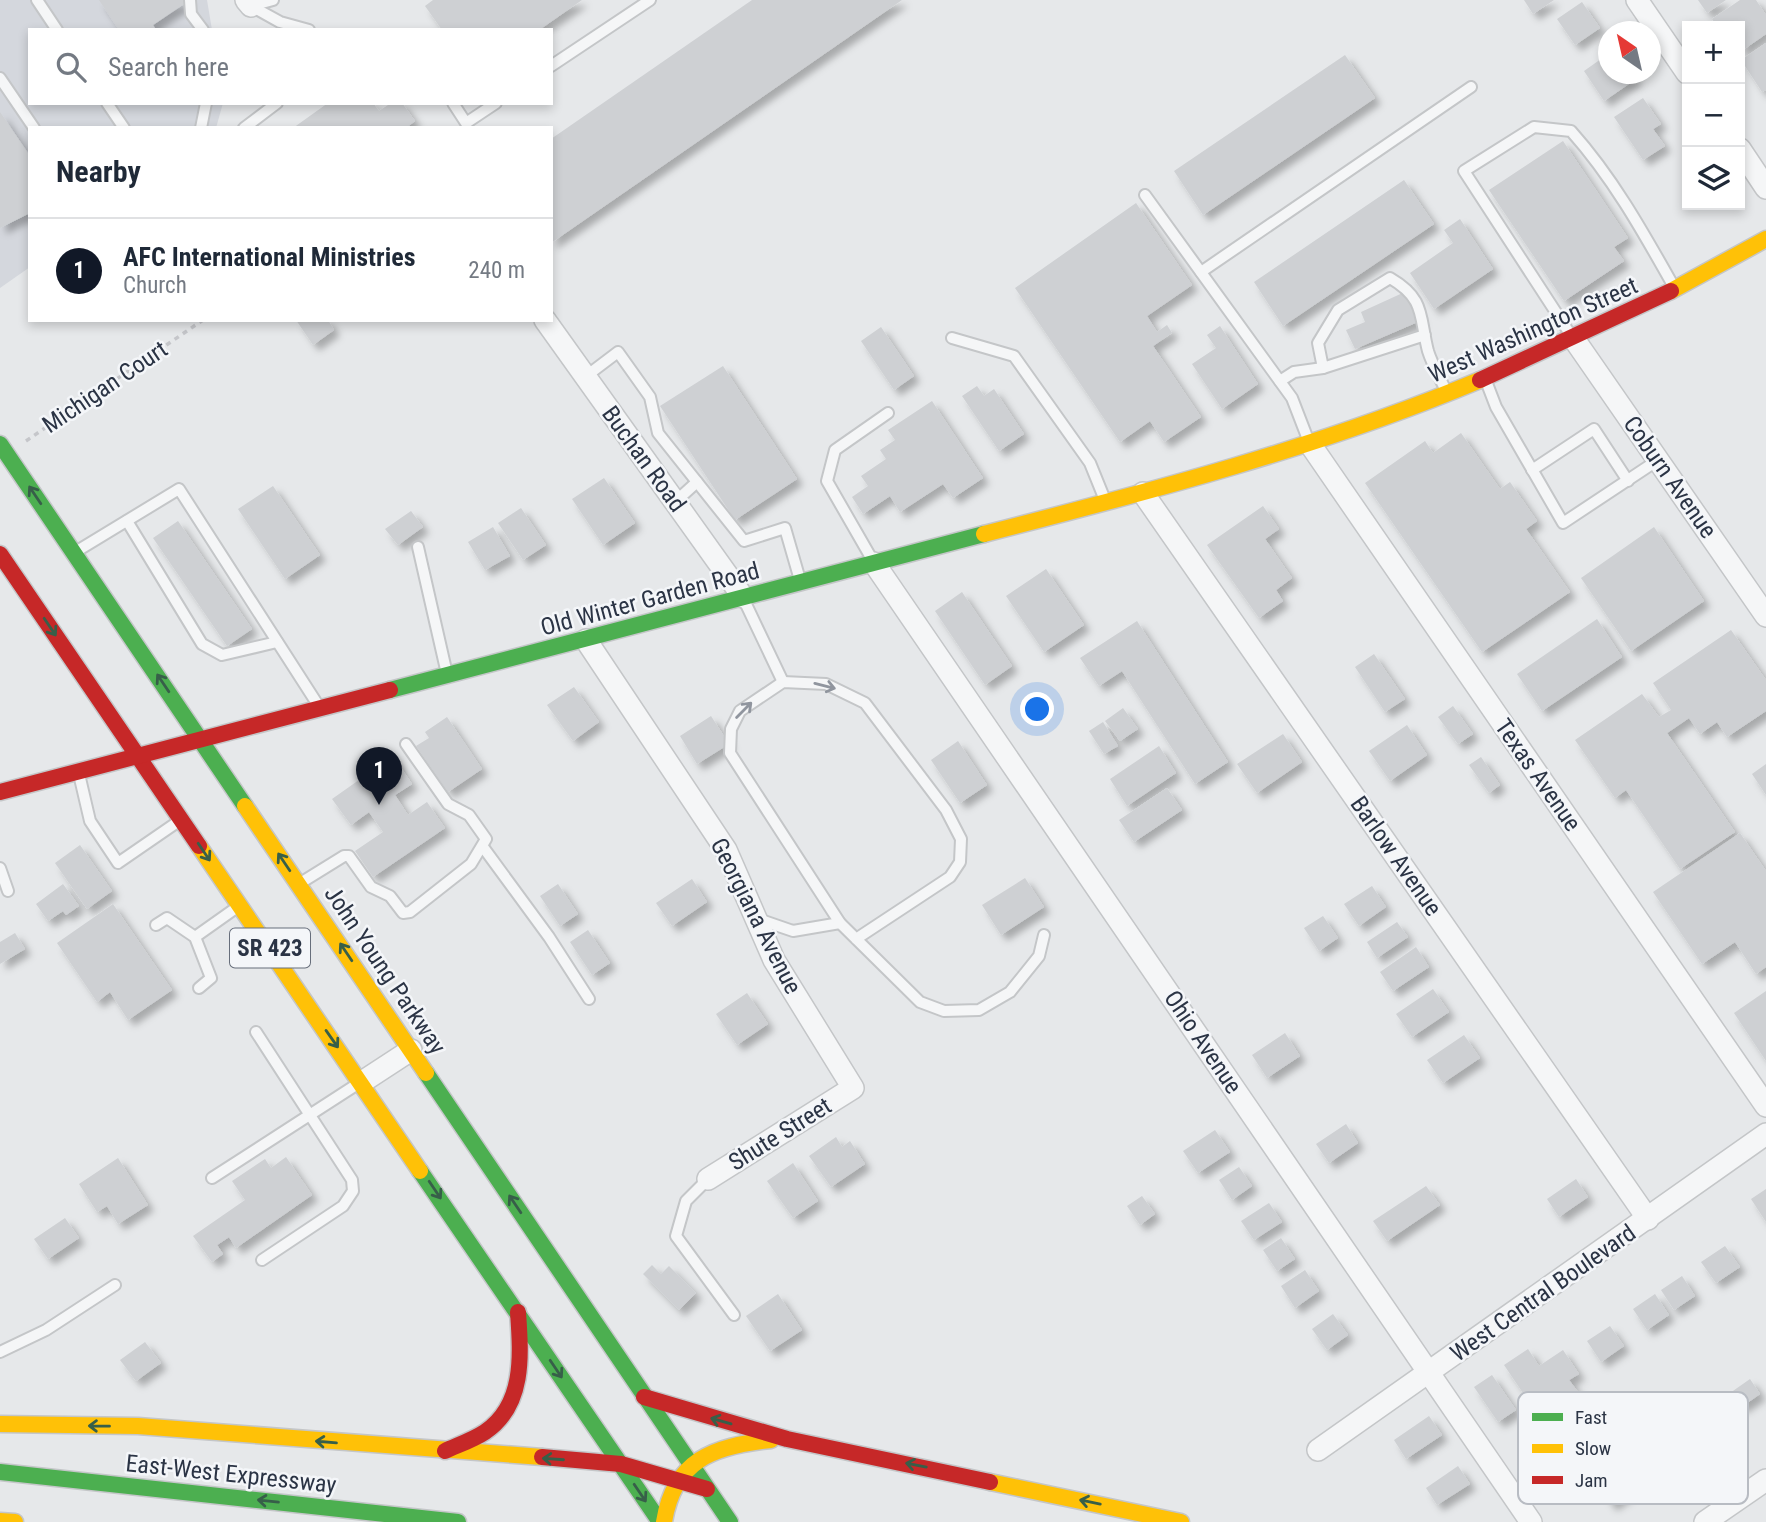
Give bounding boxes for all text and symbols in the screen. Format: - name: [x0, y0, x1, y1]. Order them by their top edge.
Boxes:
- north arrow: [1598, 21, 1661, 84]
- map controls: [1682, 21, 1745, 210]
- button: +: [1682, 21, 1745, 84]
- search box: [28, 28, 553, 105]
- icon: search: [52, 48, 90, 86]
- text: Search here: [108, 52, 229, 82]
- button: −: [1682, 84, 1745, 147]
- button: layers: [1682, 147, 1745, 210]
- text: Nearby: [56, 154, 141, 189]
- text: AFC International Ministries: [123, 242, 415, 272]
- text: 1: [73, 257, 85, 284]
- text: 240 m: [468, 257, 525, 284]
- street label: West Washington Street: [1424, 271, 1642, 389]
- text: Church: [123, 272, 187, 299]
- street label: Michigan Court: [37, 335, 173, 439]
- street label: Buchan Road: [596, 401, 692, 517]
- street label: Coburn Avenue: [1618, 411, 1722, 543]
- one-way arrow: [28, 486, 42, 505]
- street label: Old Winter Garden Road: [538, 556, 762, 642]
- one-way arrow: [43, 617, 57, 636]
- one-way arrow: [156, 674, 170, 693]
- one-way arrow: [814, 680, 836, 693]
- your location: [1020, 692, 1054, 726]
- one-way arrow: [736, 702, 753, 719]
- street label: Texas Avenue: [1489, 714, 1587, 836]
- pin: 1: [356, 747, 402, 805]
- street label: Barlow Avenue: [1344, 791, 1448, 921]
- street label: Georgiana Avenue: [705, 833, 807, 999]
- one-way arrow: [197, 841, 211, 861]
- one-way arrow: [277, 853, 292, 872]
- street label: John Young Parkway: [318, 881, 452, 1059]
- road number: SR 423: [230, 928, 310, 967]
- one-way arrow: [338, 943, 353, 962]
- street label: Ohio Avenue: [1158, 985, 1248, 1099]
- one-way arrow: [325, 1029, 339, 1048]
- street label: Shute Street: [724, 1091, 836, 1177]
- one-way arrow: [428, 1180, 442, 1199]
- one-way arrow: [508, 1195, 522, 1214]
- street label: West Central Boulevard: [1445, 1219, 1641, 1367]
- one-way arrow: [549, 1359, 563, 1378]
- legend: [1518, 1392, 1748, 1504]
- text: Fast: [1575, 1406, 1607, 1429]
- one-way arrow: [711, 1413, 733, 1426]
- one-way arrow: [88, 1419, 111, 1432]
- one-way arrow: [315, 1435, 338, 1448]
- text: Slow: [1575, 1437, 1611, 1460]
- street label: East-West Expressway: [124, 1449, 338, 1499]
- one-way arrow: [542, 1452, 565, 1465]
- one-way arrow: [905, 1458, 928, 1471]
- text: Jam: [1575, 1469, 1608, 1492]
- one-way arrow: [633, 1483, 648, 1502]
- one-way arrow: [258, 1494, 280, 1507]
- one-way arrow: [1079, 1495, 1102, 1508]

